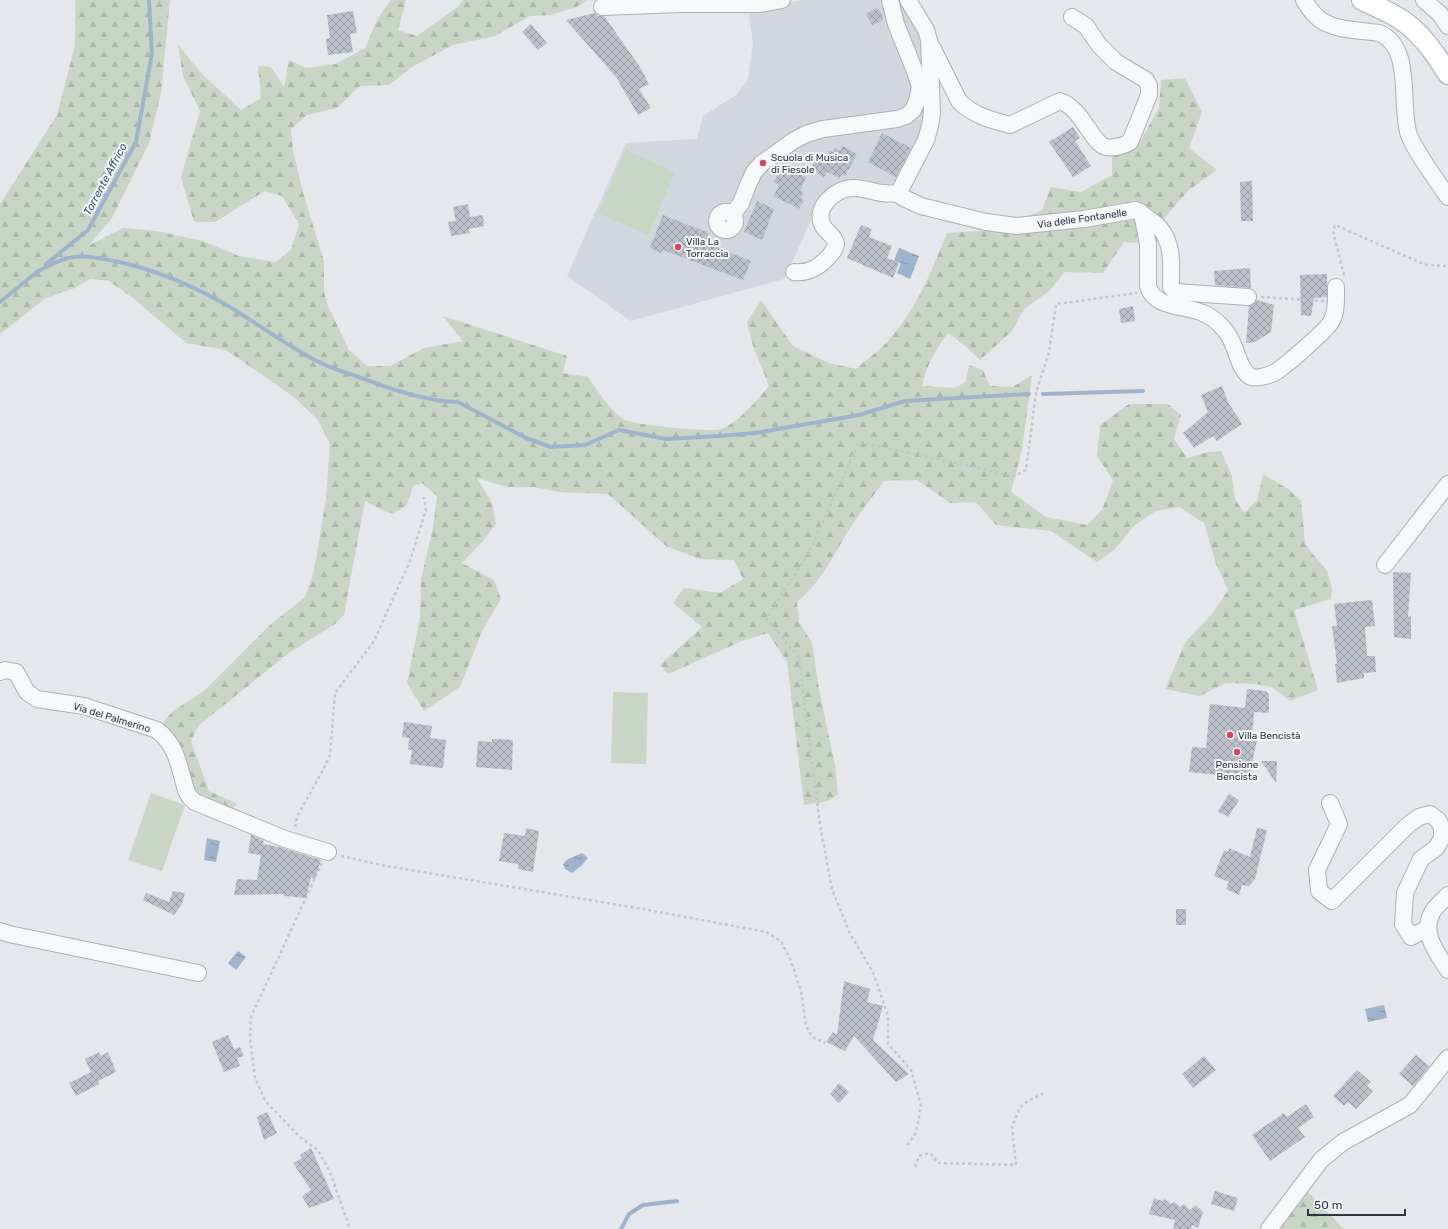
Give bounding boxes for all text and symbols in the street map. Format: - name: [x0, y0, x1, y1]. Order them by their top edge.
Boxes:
- water label: Torrente Affrico: [81, 141, 130, 217]
- place label: Scuola di Musica di Fiesole: [771, 152, 848, 176]
- marker: Scuola di Musica di Fiesole: [758, 158, 768, 168]
- street label: Via delle Fontanelle: [1037, 207, 1128, 231]
- place label: Villa La Torraccia: [686, 236, 729, 260]
- marker: Villa La Torraccia: [673, 242, 683, 252]
- street label: Via del Palmerino: [72, 701, 152, 735]
- marker: Villa Bencistà: [1225, 730, 1235, 740]
- place label: Villa Bencistà: [1238, 730, 1301, 742]
- marker: Pensione Bencista: [1232, 747, 1242, 757]
- place label: Pensione Bencista: [1216, 759, 1259, 783]
- scale bar: [1308, 1191, 1405, 1217]
- text: 50 m: [1314, 1198, 1342, 1212]

